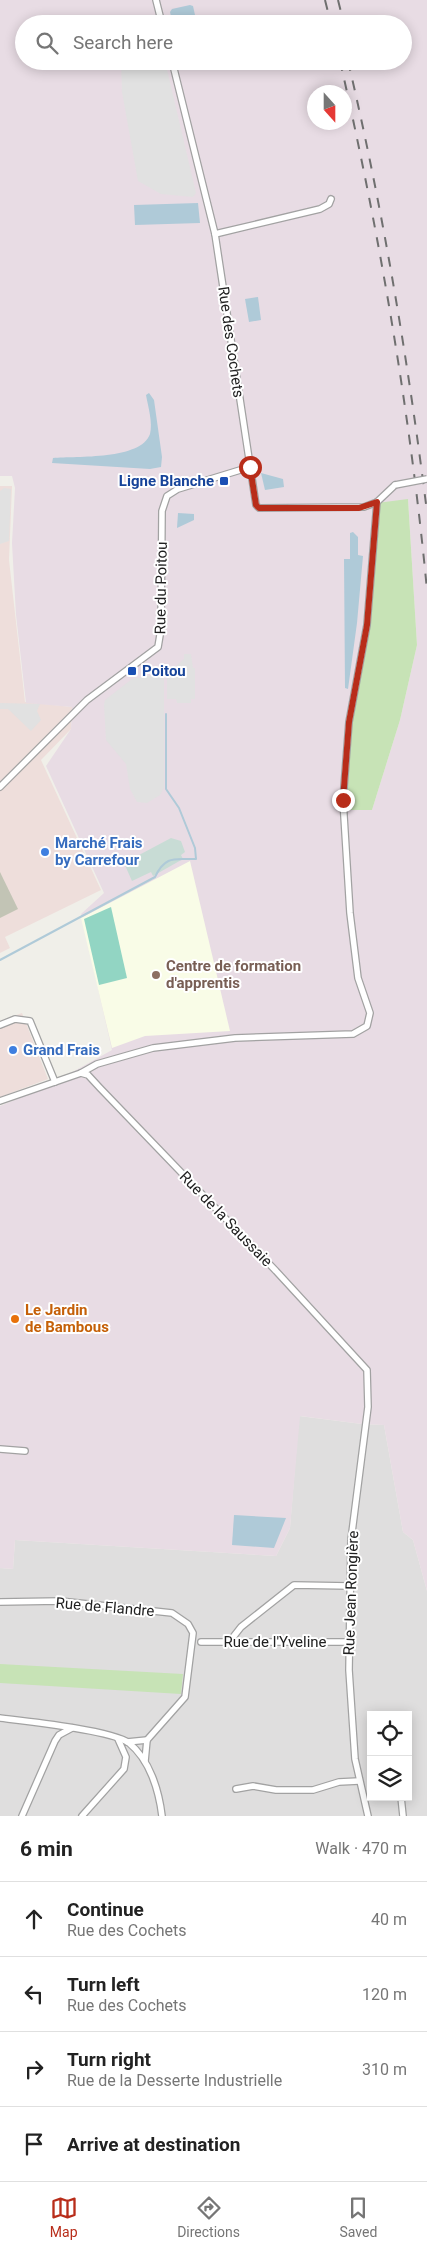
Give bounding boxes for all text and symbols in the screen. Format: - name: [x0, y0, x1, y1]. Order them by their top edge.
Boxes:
- search box: [15, 15, 412, 70]
- icon: search: [33, 29, 61, 57]
- text: Search here: [73, 31, 173, 54]
- north arrow: [307, 85, 352, 130]
- street label: Rue des Cochets: [214, 285, 248, 399]
- route start: [239, 456, 262, 479]
- place label: Ligne Blanche: [119, 472, 214, 490]
- marker: Ligne Blanche: [218, 475, 230, 487]
- street label: Rue du Poitou: [151, 541, 171, 635]
- place label: Poitou: [142, 662, 186, 680]
- marker: Poitou: [126, 665, 138, 677]
- route end: [332, 789, 355, 812]
- place label: Marché Frais by Carrefour: [55, 834, 143, 869]
- marker: Marché Frais by Carrefour: [39, 846, 51, 858]
- place label: Centre de formation d'apprentis: [166, 957, 301, 992]
- marker: Centre de formation d'apprentis: [150, 969, 162, 981]
- place label: Grand Frais: [23, 1041, 100, 1059]
- marker: Grand Frais: [7, 1044, 19, 1056]
- street label: Rue de la Saussaie: [176, 1168, 276, 1270]
- place label: Le Jardin de Bambous: [25, 1301, 109, 1336]
- marker: Le Jardin de Bambous: [9, 1313, 21, 1325]
- street label: Rue Jean Rongière: [340, 1530, 362, 1656]
- street label: Rue de Flandre: [55, 1594, 155, 1620]
- street label: Rue de l'Yveline: [223, 1633, 327, 1651]
- map controls: [367, 1711, 412, 1801]
- button: locate: [367, 1711, 412, 1756]
- button: layers: [367, 1756, 412, 1801]
- text: 6 min: [20, 1837, 73, 1861]
- text: Walk · 470 m: [315, 1839, 407, 1858]
- text: Continue: [67, 1898, 144, 1921]
- icon: ahead: [20, 1905, 48, 1933]
- text: 40 m: [371, 1910, 407, 1929]
- text: Rue des Cochets: [67, 1921, 187, 1940]
- text: Turn left: [67, 1973, 140, 1996]
- icon: left: [20, 1980, 48, 2008]
- text: 120 m: [362, 1985, 407, 2004]
- text: Rue des Cochets: [67, 1996, 187, 2015]
- text: Turn right: [67, 2048, 151, 2071]
- icon: right: [20, 2055, 48, 2083]
- text: 310 m: [362, 2060, 407, 2079]
- text: Rue de la Desserte Industrielle: [67, 2071, 282, 2090]
- icon: arrive: [20, 2130, 48, 2158]
- text: Arrive at destination: [67, 2133, 240, 2156]
- tab: Map: [50, 2194, 78, 2240]
- tab: Directions: [177, 2194, 240, 2240]
- tab: Saved: [339, 2194, 377, 2240]

